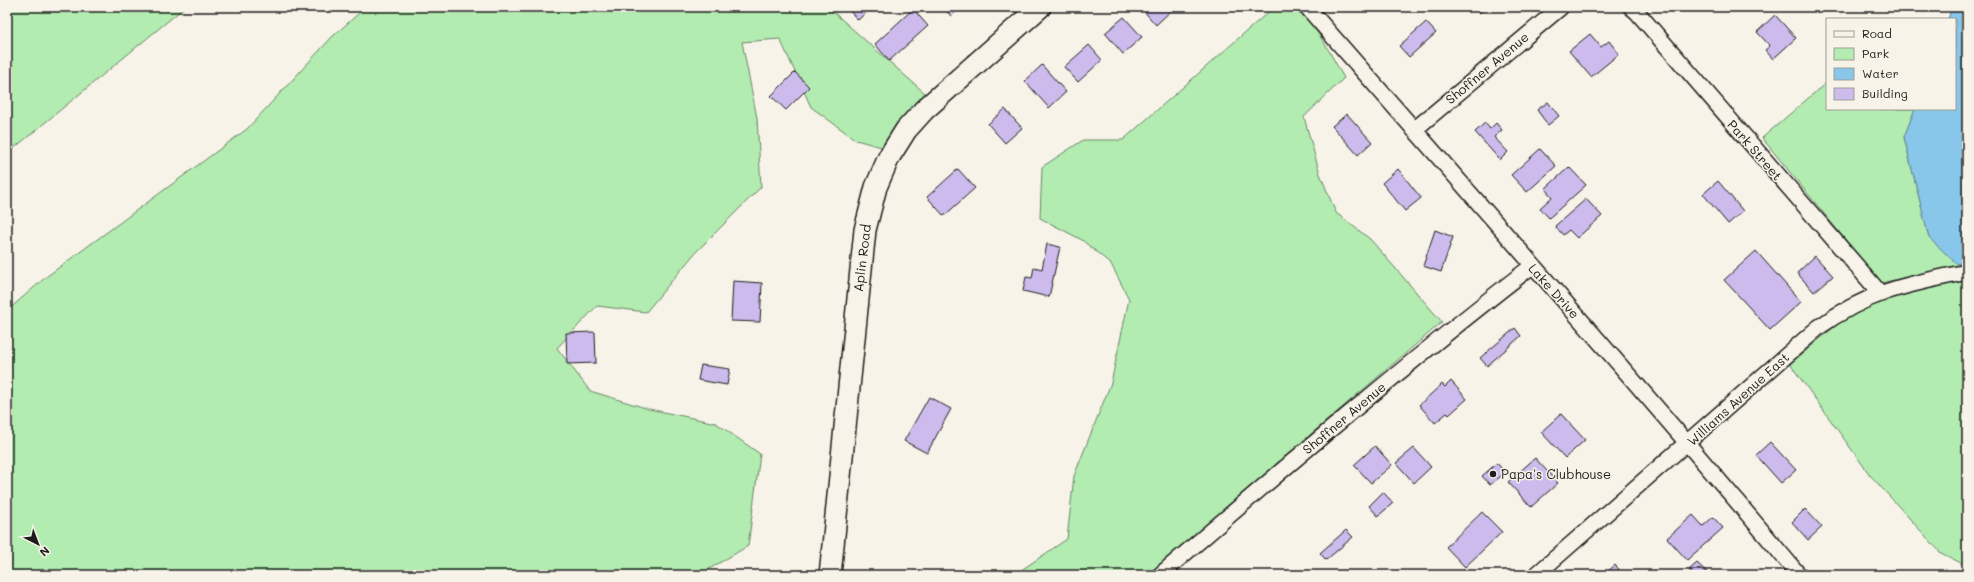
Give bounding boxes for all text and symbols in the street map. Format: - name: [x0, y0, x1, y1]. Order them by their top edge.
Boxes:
- legend: [1826, 18, 1956, 110]
- text: Road: [1862, 25, 1892, 41]
- street label: Shoffner Avenue: [1442, 28, 1532, 107]
- text: Park: [1862, 45, 1889, 61]
- text: Water: [1862, 65, 1899, 81]
- text: Building: [1862, 85, 1908, 101]
- street label: Park Street: [1724, 116, 1787, 184]
- street label: Aplin Road: [849, 223, 874, 293]
- street label: Lake Drive: [1525, 260, 1584, 322]
- street label: Williams Avenue East: [1683, 348, 1792, 449]
- street label: Shoffner Avenue: [1299, 378, 1389, 457]
- place label: Papa's Clubhouse: [1501, 465, 1611, 482]
- marker: Papa's Clubhouse: [1488, 469, 1498, 479]
- north arrow: [18, 524, 58, 564]
- text: N: [37, 543, 53, 560]

